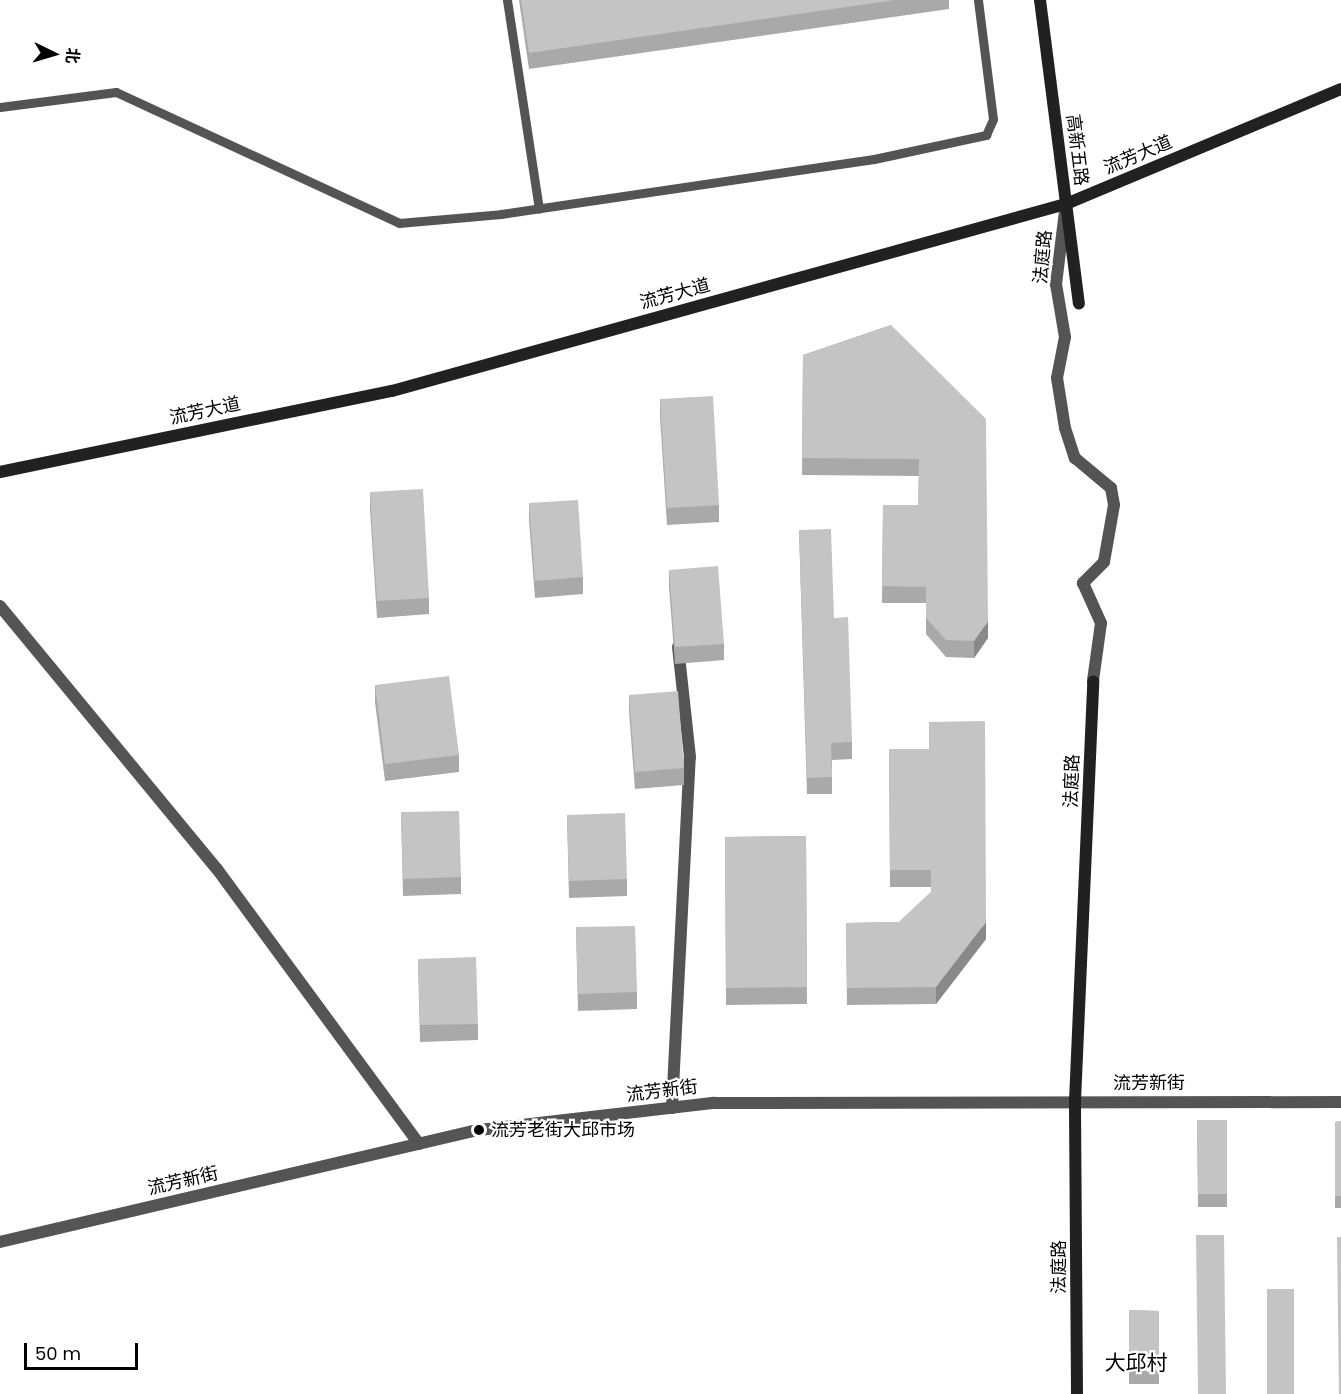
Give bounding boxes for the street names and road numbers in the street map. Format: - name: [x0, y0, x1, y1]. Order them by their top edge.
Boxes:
- street label: 高新五路: [1062, 113, 1092, 187]
- street label: 流芳大道: [1101, 131, 1175, 179]
- street label: 法庭路: [1030, 229, 1056, 285]
- street label: 流芳大道: [637, 274, 713, 314]
- street label: 流芳大道: [168, 393, 242, 429]
- street label: 法庭路: [1060, 754, 1084, 808]
- street label: 流芳新街: [1113, 1072, 1185, 1094]
- street label: 流芳新街: [625, 1076, 699, 1106]
- street label: 流芳新街: [145, 1162, 221, 1200]
- street label: 法庭路: [1048, 1240, 1070, 1294]

